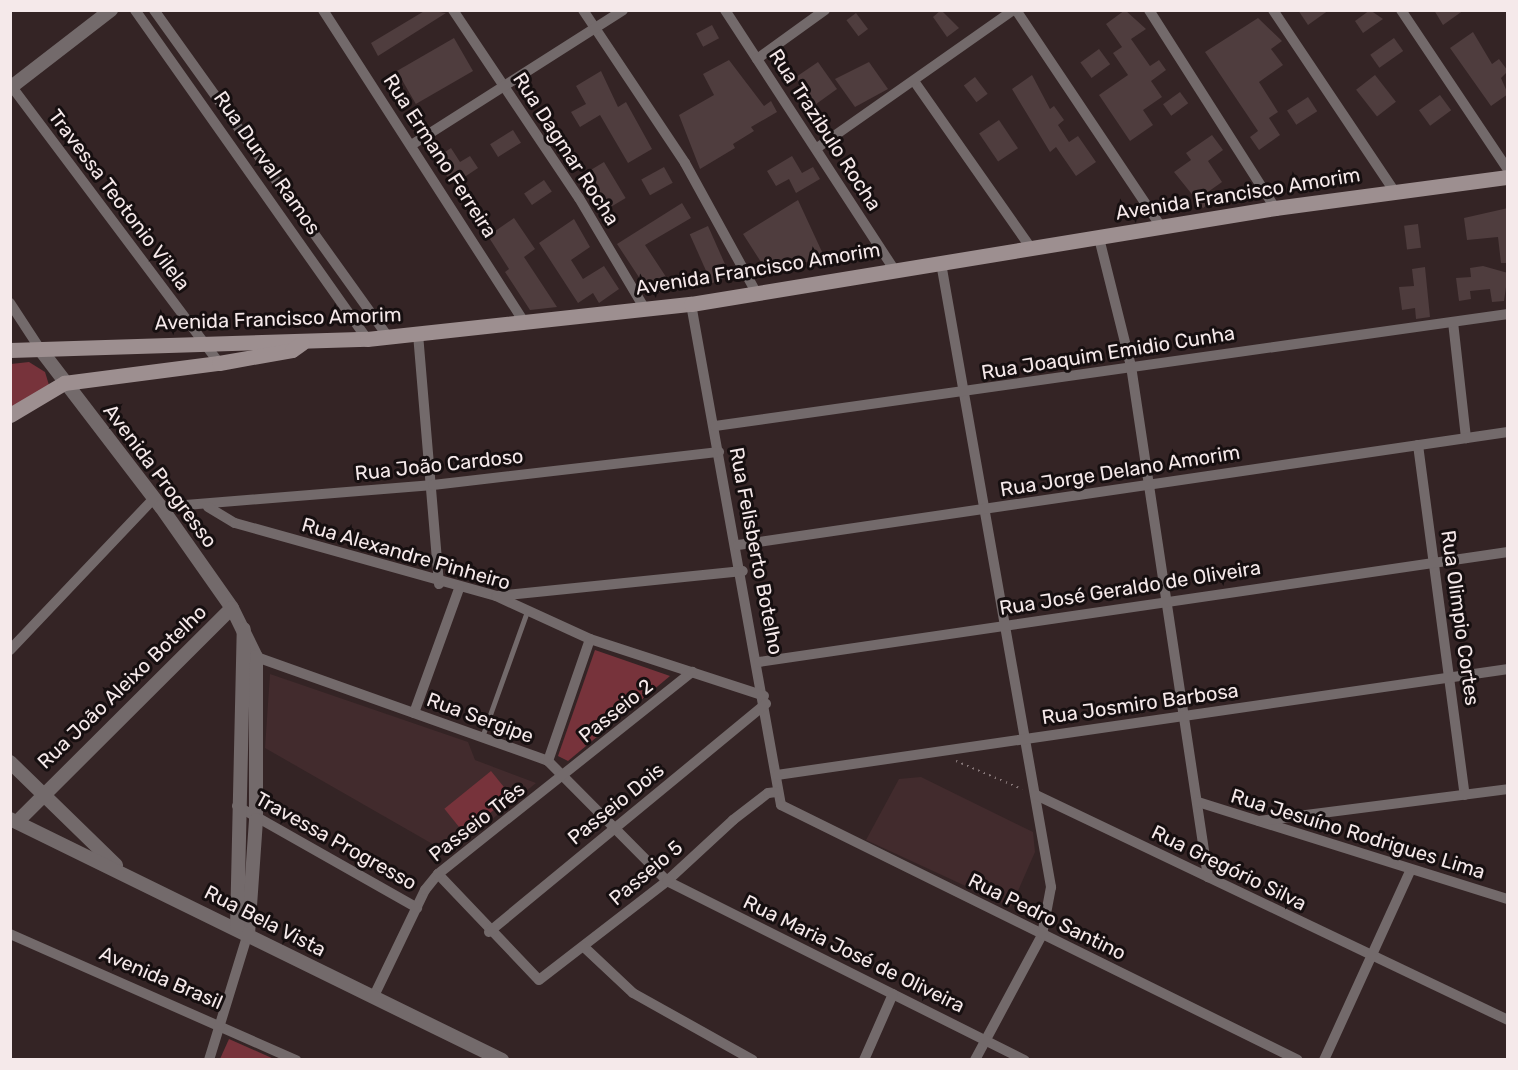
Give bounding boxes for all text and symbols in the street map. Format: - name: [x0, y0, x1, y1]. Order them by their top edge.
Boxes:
- street label: Rua Trazibulo Rocha: [764, 44, 886, 216]
- street label: Rua Dagmar Rocha: [507, 68, 625, 230]
- street label: Rua Ermano Ferreira: [378, 70, 502, 242]
- street label: Rua Durval Ramos: [209, 87, 325, 239]
- street label: Travessa Teotonio Vilela: [43, 104, 195, 296]
- street label: Avenida Francisco Amorim: [1114, 163, 1362, 225]
- street label: Avenida Francisco Amorim: [634, 238, 882, 300]
- street label: Avenida Francisco Amorim: [154, 303, 402, 335]
- street label: Rua Joaquim Emidio Cunha: [980, 321, 1236, 385]
- street label: Avenida Progresso: [98, 399, 222, 553]
- street label: Rua Jorge Delano Amorim: [998, 440, 1242, 502]
- street label: Rua João Cardoso: [353, 444, 525, 486]
- street label: Rua Felisberto Botelho: [724, 445, 788, 657]
- street label: Rua Alexandre Pinheiro: [299, 513, 513, 595]
- street label: Rua Olimpio Cortes: [1436, 529, 1484, 707]
- street label: Rua José Geraldo de Oliveira: [998, 555, 1262, 621]
- street label: Rua João Aleixo Botelho: [32, 600, 212, 774]
- street label: Passeio 2: [574, 674, 658, 748]
- street label: Rua Josmiro Barbosa: [1040, 678, 1240, 730]
- street label: Rua Sergipe: [423, 688, 537, 748]
- street label: Passeio Dois: [563, 758, 669, 850]
- street label: Passeio Três: [424, 777, 530, 867]
- street label: Rua Jesuíno Rodrigues Lima: [1228, 784, 1488, 884]
- street label: Travessa Progresso: [251, 787, 421, 895]
- street label: Rua Gregório Silva: [1148, 820, 1310, 916]
- street label: Passeio 5: [604, 835, 688, 911]
- street label: Rua Pedro Santino: [964, 868, 1130, 966]
- street label: Rua Bela Vista: [200, 880, 330, 962]
- street label: Rua Maria José de Oliveira: [739, 890, 969, 1018]
- street label: Avenida Brasil: [96, 941, 226, 1015]

